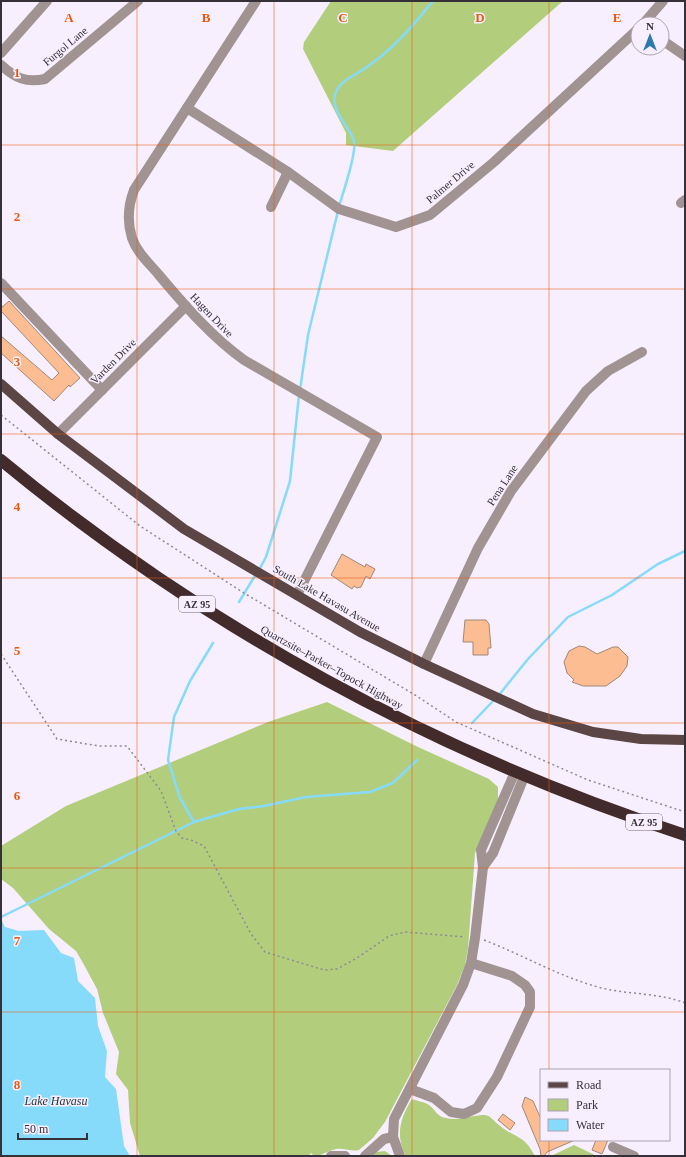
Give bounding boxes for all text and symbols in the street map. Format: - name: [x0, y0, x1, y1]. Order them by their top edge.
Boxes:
- text: A: [64, 10, 74, 25]
- text: B: [202, 10, 211, 25]
- text: C: [338, 10, 348, 25]
- text: D: [475, 10, 485, 25]
- text: E: [613, 10, 621, 25]
- north arrow: [630, 16, 670, 56]
- text: N: [646, 20, 654, 32]
- street label: Furgol Lane: [41, 24, 90, 68]
- text: 1: [14, 65, 20, 80]
- street label: Palmer Drive: [424, 158, 477, 206]
- text: 2: [14, 209, 20, 224]
- street label: Hagen Drive: [188, 291, 236, 340]
- street label: Varden Drive: [88, 336, 138, 386]
- text: 3: [14, 354, 21, 369]
- street label: Pena Lane: [484, 462, 520, 508]
- text: 4: [14, 499, 21, 514]
- street label: South Lake Havasu Avenue: [271, 562, 383, 634]
- road number: AZ 95: [179, 596, 215, 612]
- street label: Quartzsite–Parker–Topock Highway: [259, 623, 406, 711]
- text: 5: [14, 643, 21, 658]
- text: 6: [14, 788, 21, 803]
- road number: AZ 95: [626, 814, 662, 830]
- text: 7: [14, 933, 21, 948]
- legend: [540, 1069, 670, 1141]
- text: 8: [14, 1077, 21, 1092]
- text: Road: [576, 1078, 601, 1092]
- water label: Lake Havasu: [24, 1094, 88, 1108]
- text: Park: [576, 1098, 598, 1112]
- scale bar: [18, 1115, 87, 1141]
- text: Water: [576, 1118, 604, 1132]
- text: 50 m: [24, 1122, 49, 1136]

